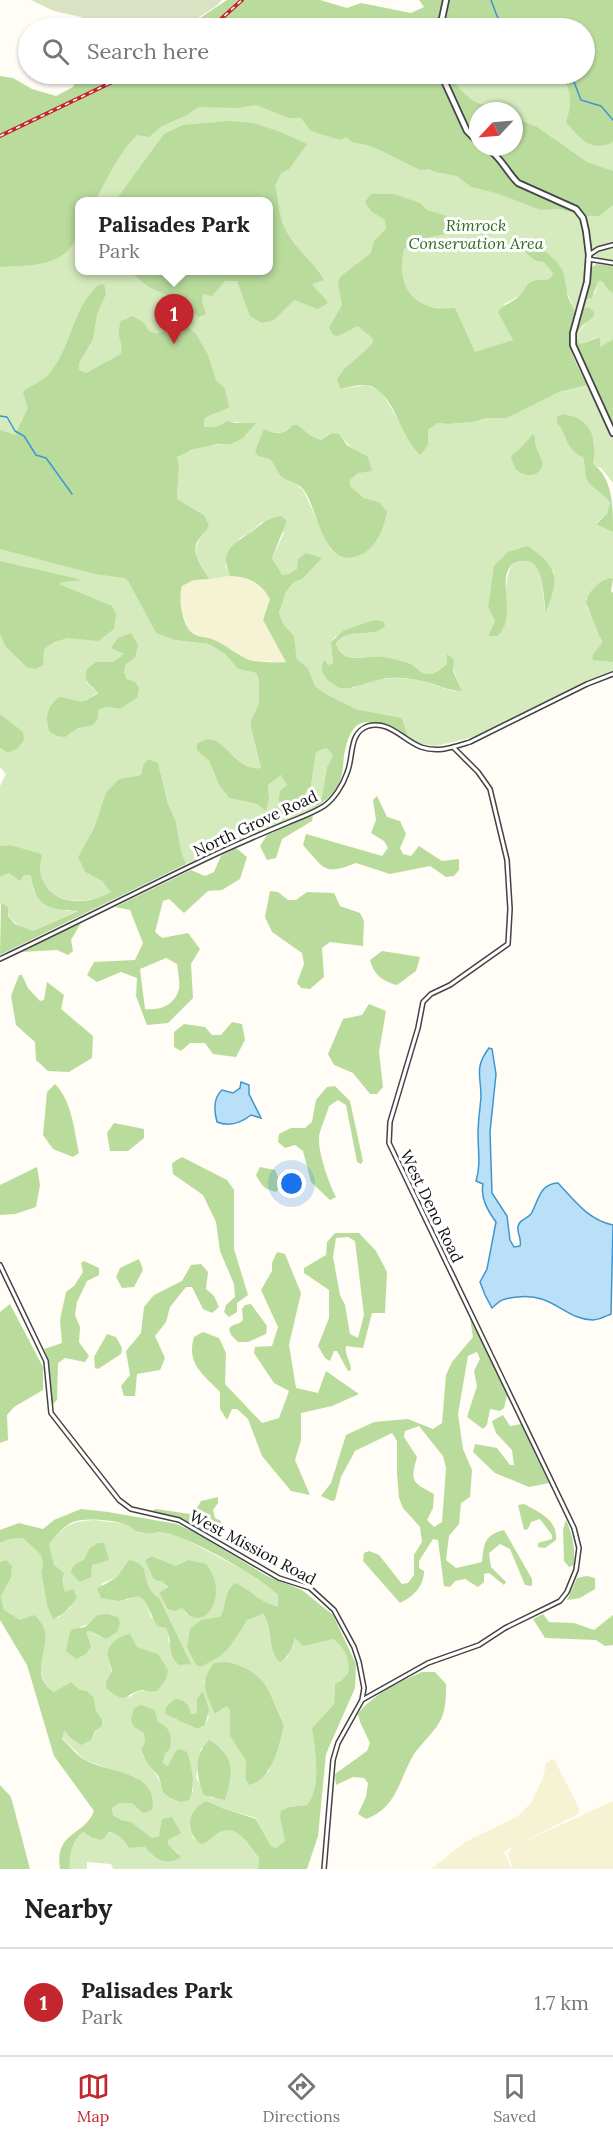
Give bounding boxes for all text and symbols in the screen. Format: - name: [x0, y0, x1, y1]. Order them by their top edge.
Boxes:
- search box: [18, 18, 595, 84]
- icon: search: [39, 35, 72, 68]
- text: Search here: [87, 37, 209, 65]
- north arrow: [469, 102, 523, 156]
- popup: [75, 197, 273, 275]
- text: Palisades Park: [98, 210, 250, 238]
- park label: Rimrock Conservation Area: [409, 215, 544, 253]
- text: Park: [98, 238, 140, 263]
- pin: 1: [154, 294, 194, 344]
- street label: North Grove Road: [190, 785, 321, 861]
- street label: West Deno Road: [396, 1146, 468, 1266]
- your location: [277, 1169, 306, 1198]
- street label: West Mission Road: [186, 1505, 320, 1589]
- text: Nearby: [24, 1892, 112, 1925]
- text: Palisades Park: [81, 1976, 233, 2004]
- text: 1: [39, 1990, 48, 2015]
- text: 1.7 km: [534, 1990, 589, 2015]
- text: Park: [81, 2004, 123, 2029]
- tab: Map: [77, 2070, 110, 2126]
- tab: Directions: [263, 2070, 340, 2126]
- tab: Saved: [493, 2070, 536, 2126]

